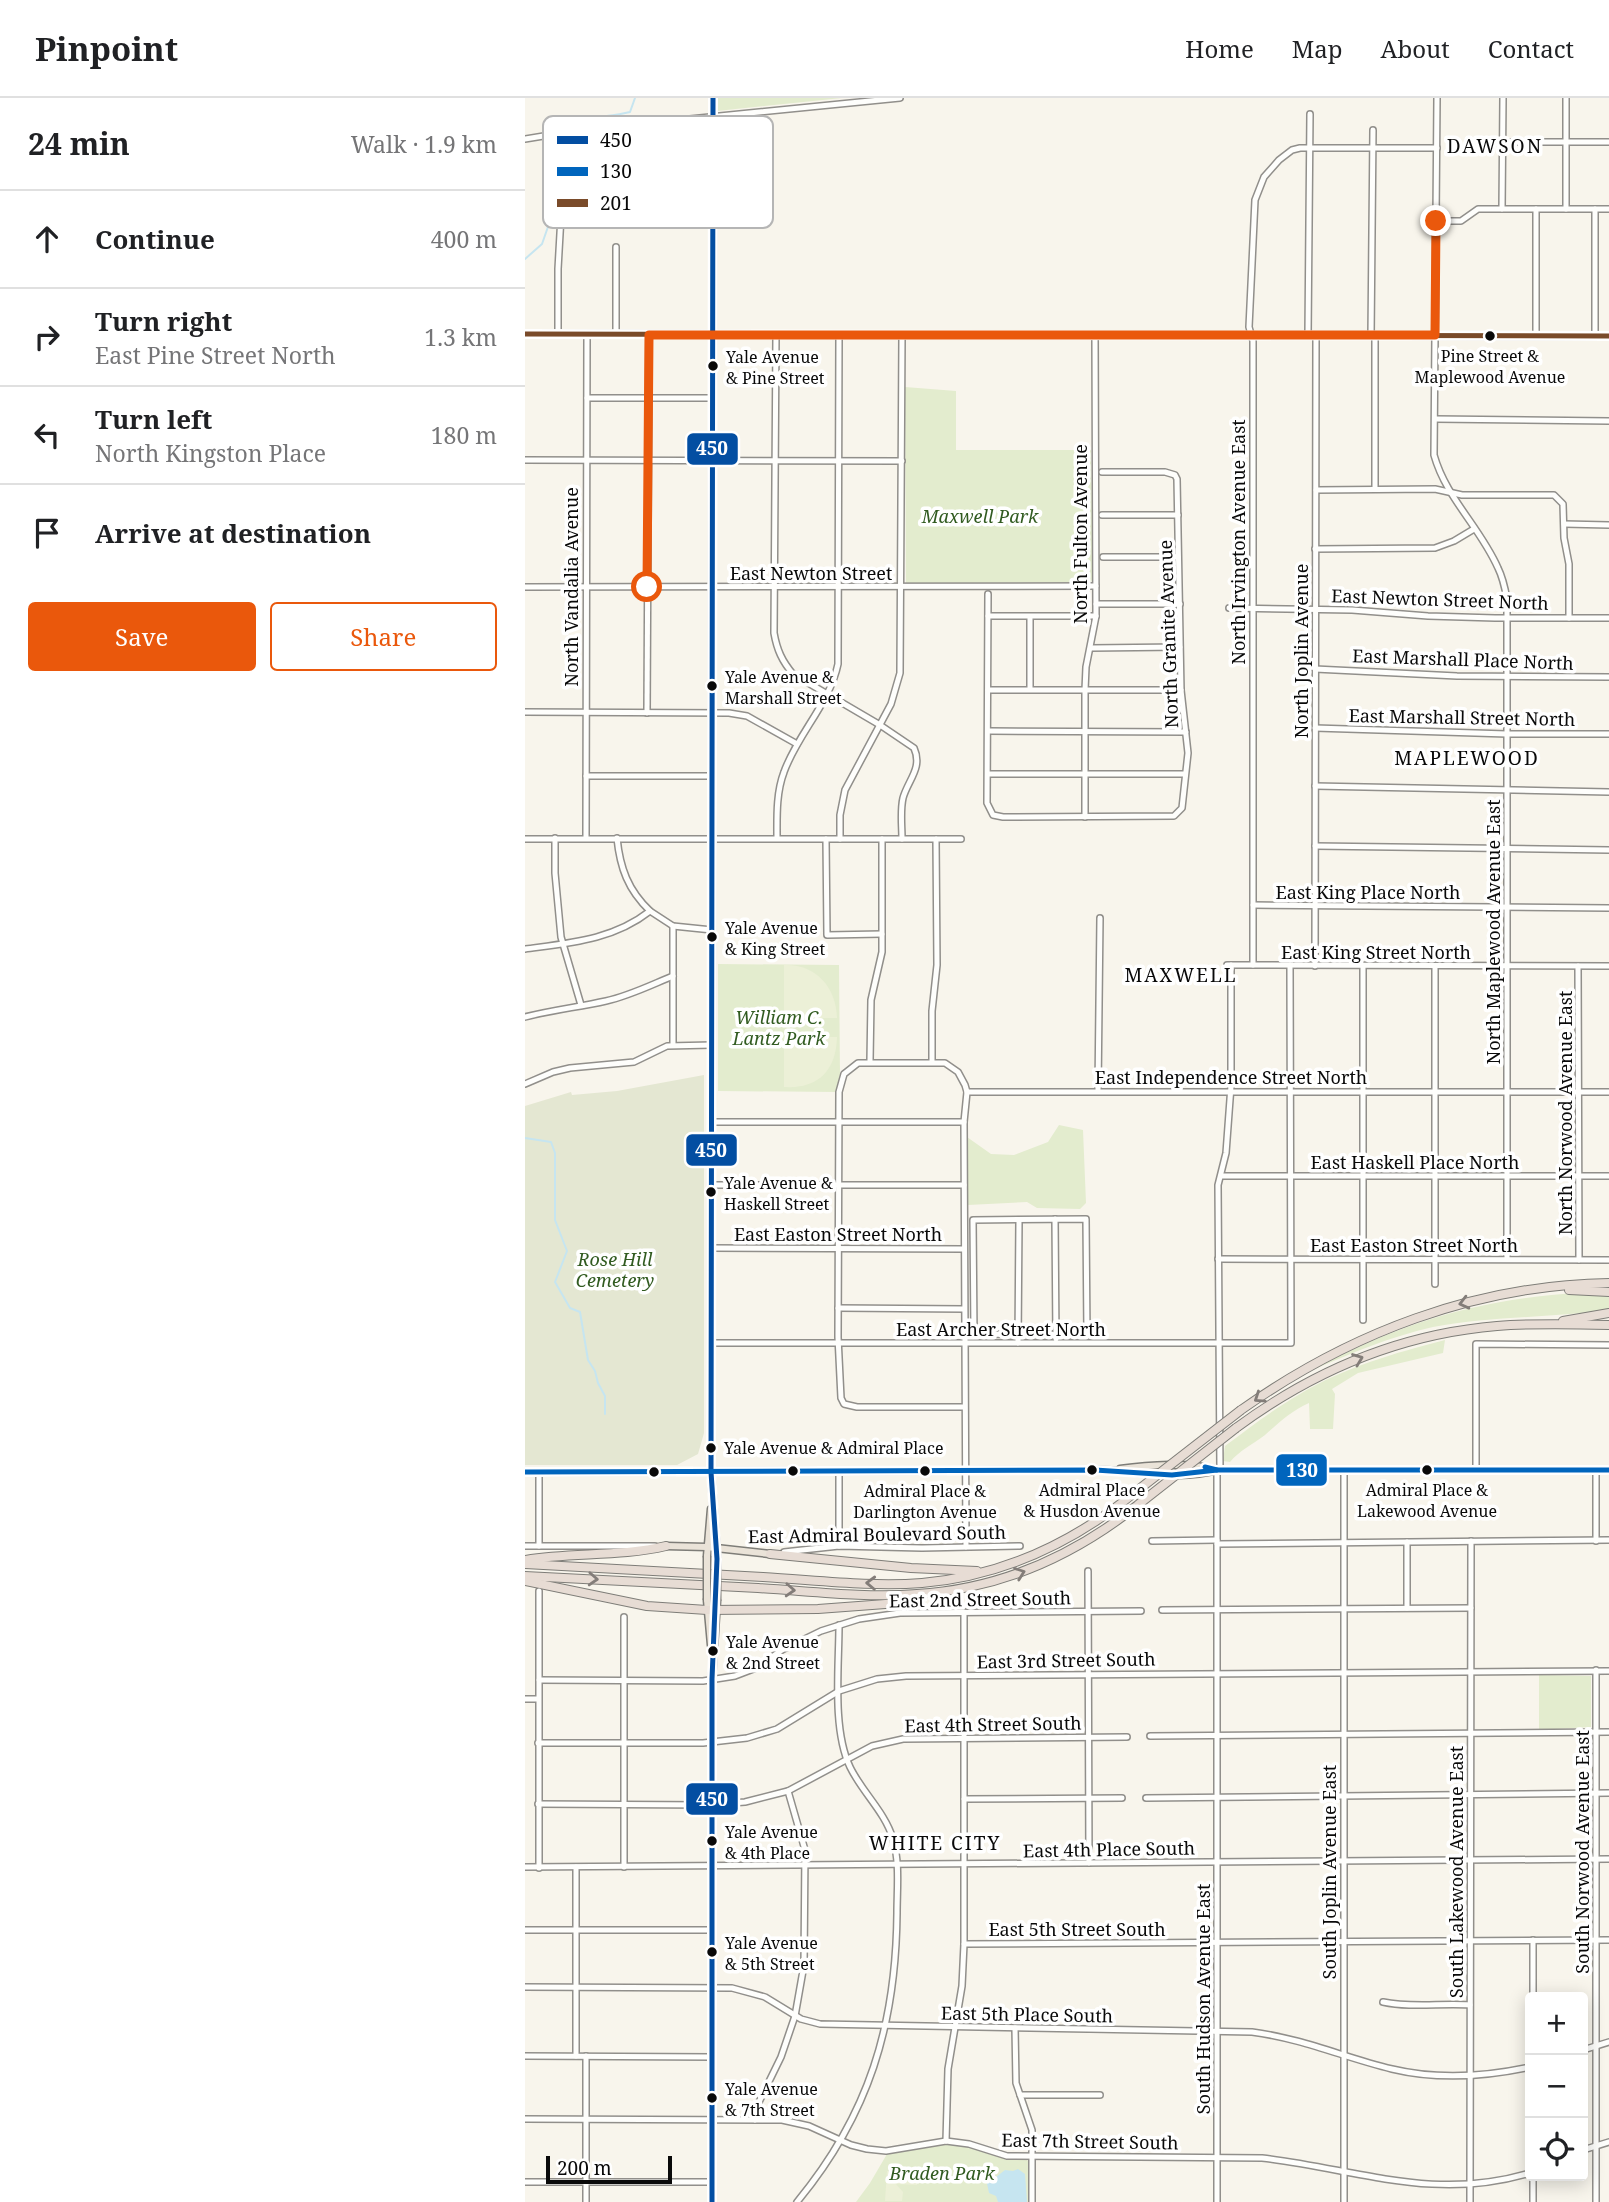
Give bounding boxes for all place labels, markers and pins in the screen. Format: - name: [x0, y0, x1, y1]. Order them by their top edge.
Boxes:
- marker: Pine Street & Maplewood Avenue: [1483, 329, 1497, 343]
- place label: Pine Street & Maplewood Avenue: [1415, 345, 1565, 388]
- place label: Yale Avenue & Pine Street: [725, 346, 825, 389]
- marker: Yale Avenue & Pine Street: [706, 359, 720, 373]
- place label: Yale Avenue & Marshall Street: [724, 666, 842, 709]
- marker: Yale Avenue & Marshall Street: [705, 679, 719, 693]
- place label: Yale Avenue & King Street: [724, 917, 825, 960]
- marker: Yale Avenue & King Street: [705, 930, 719, 944]
- place label: Yale Avenue & Haskell Street: [723, 1172, 833, 1215]
- marker: Yale Avenue & Haskell Street: [704, 1185, 718, 1199]
- place label: Yale Avenue & Admiral Place: [723, 1437, 944, 1459]
- marker: Yale Avenue & Admiral Place: [704, 1441, 718, 1455]
- marker: Admiral Place & Husdon Avenue: [1085, 1463, 1099, 1477]
- marker: Admiral Place & Lakewood Avenue: [1420, 1463, 1434, 1477]
- unlabelled marker: [786, 1464, 800, 1478]
- marker: Admiral Place & Darlington Avenue: [918, 1464, 932, 1478]
- unlabelled marker: [647, 1465, 661, 1479]
- place label: Admiral Place & Husdon Avenue: [1024, 1479, 1160, 1522]
- place label: Admiral Place & Lakewood Avenue: [1357, 1479, 1497, 1522]
- place label: Admiral Place & Darlington Avenue: [853, 1480, 997, 1523]
- place label: Yale Avenue & 2nd Street: [725, 1631, 820, 1674]
- marker: Yale Avenue & 2nd Street: [706, 1644, 720, 1658]
- place label: Yale Avenue & 4th Place: [724, 1821, 818, 1864]
- marker: Yale Avenue & 4th Place: [705, 1834, 719, 1848]
- place label: Yale Avenue & 5th Street: [724, 1932, 818, 1975]
- marker: Yale Avenue & 5th Street: [705, 1945, 719, 1959]
- place label: Yale Avenue & 7th Street: [724, 2078, 818, 2121]
- marker: Yale Avenue & 7th Street: [705, 2091, 719, 2105]

